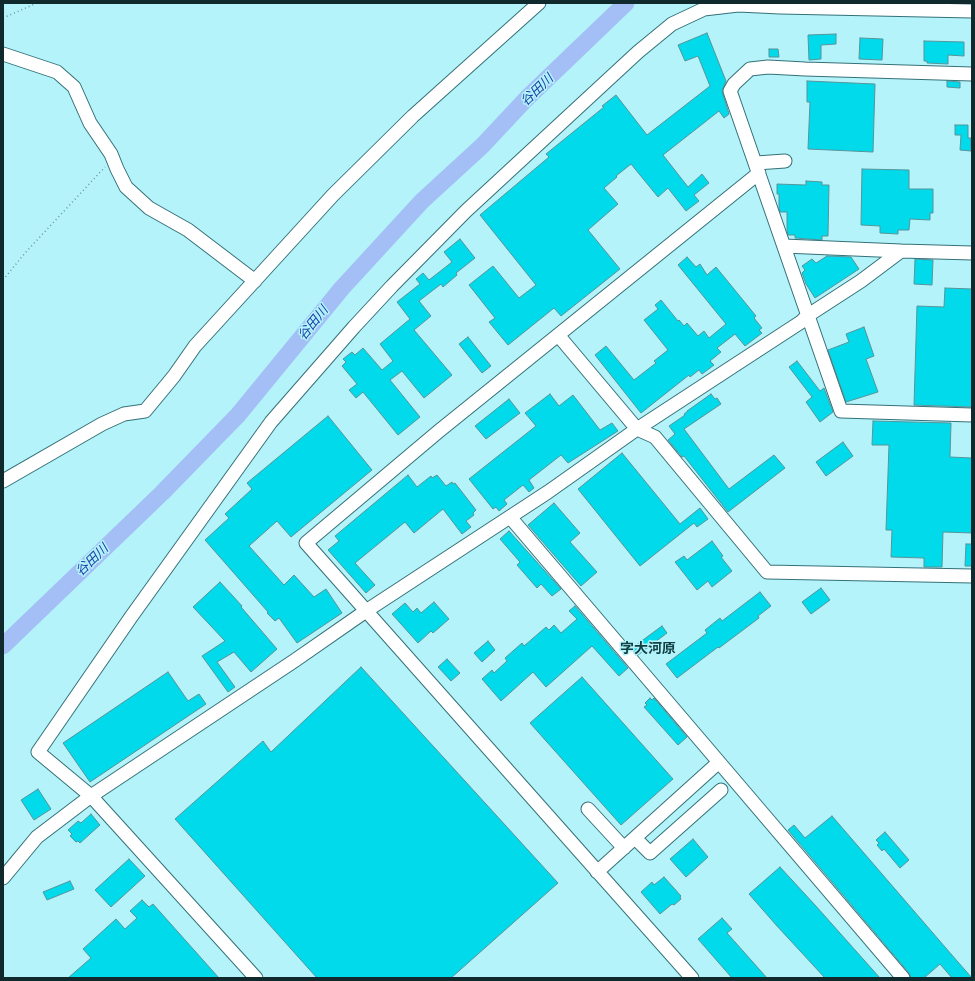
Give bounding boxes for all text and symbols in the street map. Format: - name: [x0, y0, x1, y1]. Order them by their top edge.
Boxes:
- water label: 谷田川: [518, 71, 556, 109]
- water label: 谷田川: [295, 303, 331, 343]
- water label: 谷田川: [73, 541, 111, 579]
- district label: 字大河原: [620, 641, 676, 657]

